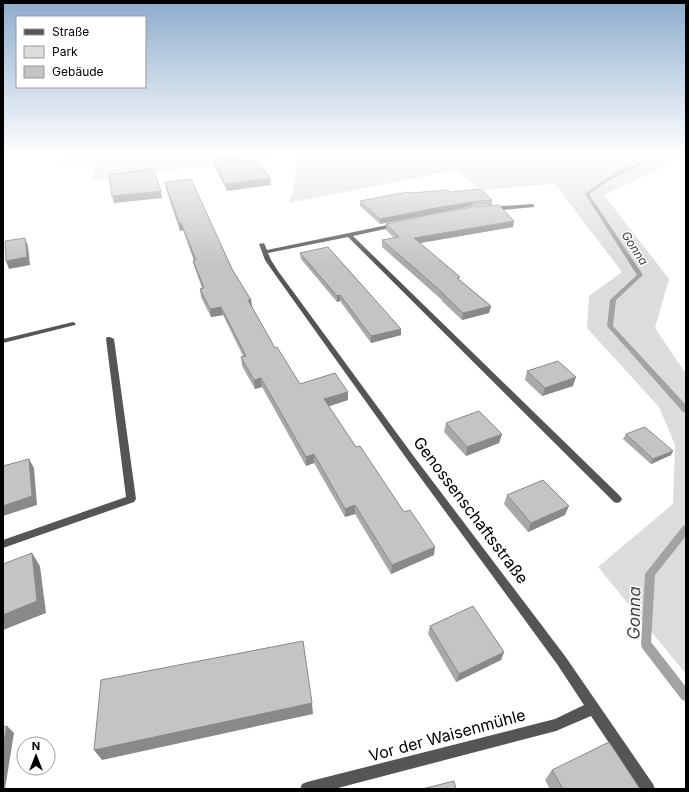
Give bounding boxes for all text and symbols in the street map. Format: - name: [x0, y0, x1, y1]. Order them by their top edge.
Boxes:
- legend: [16, 16, 146, 88]
- text: Straße: [52, 24, 89, 39]
- text: Park: [52, 44, 78, 59]
- text: Gebäude: [52, 64, 104, 79]
- water label: Gonna: [618, 228, 652, 268]
- street label: Genossenschaftsstraße: [409, 433, 533, 587]
- water label: Gonna: [624, 586, 644, 640]
- street label: Vor der Waisenmühle: [367, 704, 527, 766]
- north arrow: [16, 736, 56, 776]
- text: N: [32, 739, 40, 753]

